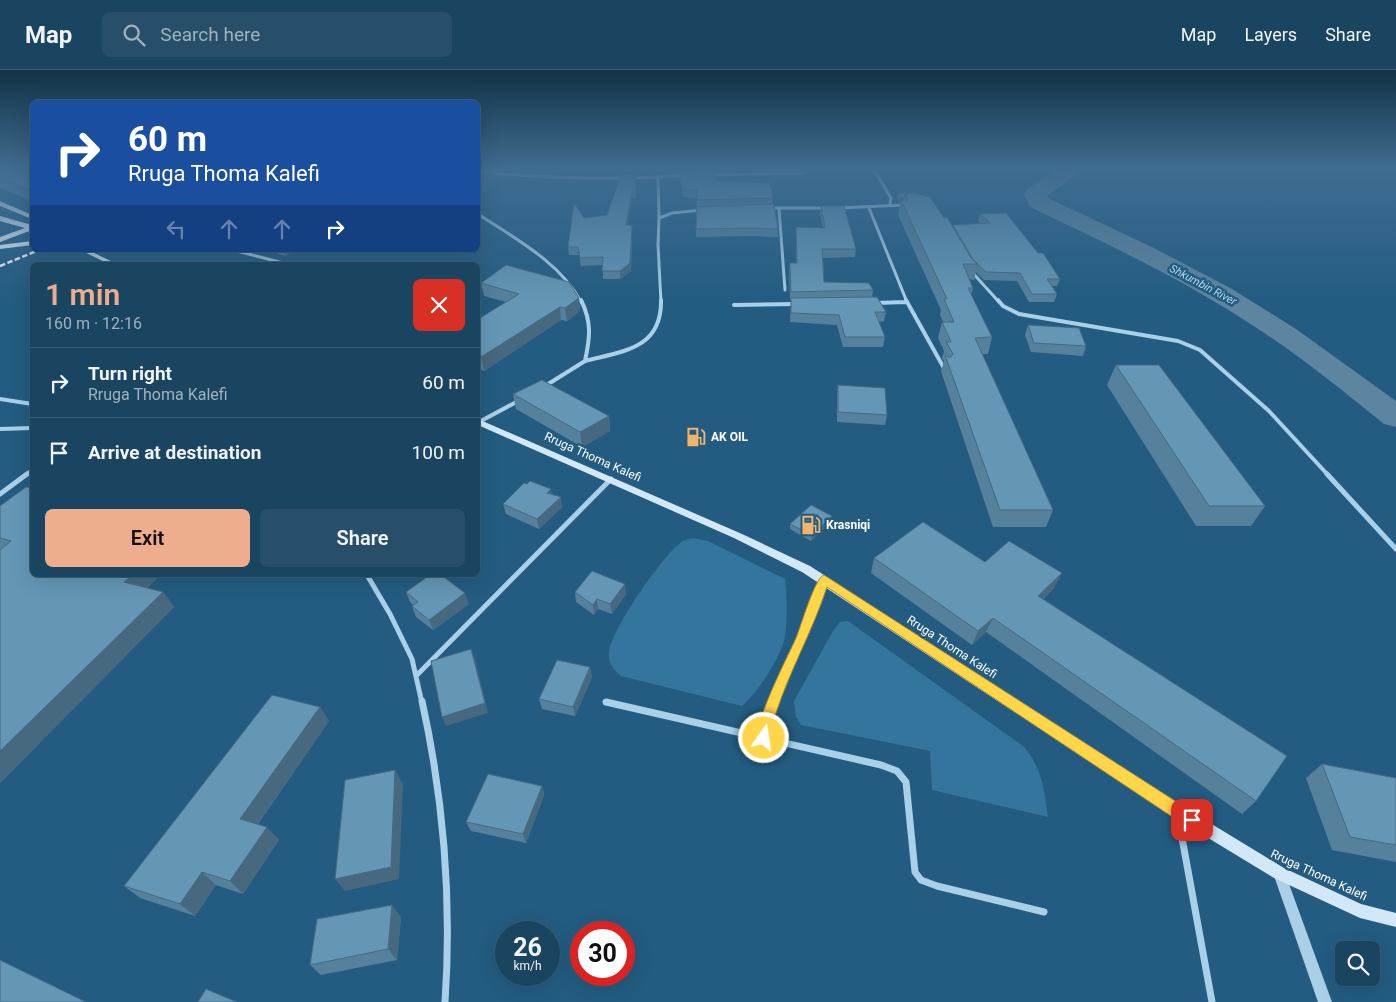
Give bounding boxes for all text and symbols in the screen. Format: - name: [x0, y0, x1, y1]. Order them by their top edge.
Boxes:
- search box: [102, 12, 452, 57]
- text: Map: [25, 21, 72, 49]
- icon: search: [120, 21, 148, 49]
- text: Search here: [160, 23, 260, 46]
- text: Map: [1181, 24, 1216, 45]
- text: Layers: [1244, 24, 1297, 45]
- text: Share: [1325, 24, 1371, 45]
- text: 60 m: [128, 119, 207, 160]
- icon: right: [45, 120, 110, 185]
- text: Rruga Thoma Kalefi: [128, 161, 320, 186]
- icon: left: [162, 215, 190, 243]
- icon: ahead: [215, 215, 243, 243]
- icon: ahead: [268, 215, 296, 243]
- icon: right: [321, 215, 349, 243]
- water label: Shkumbin River: [1167, 262, 1239, 308]
- text: 1 min: [45, 277, 120, 312]
- button: close: [413, 279, 465, 331]
- text: 160 m · 12:16: [45, 314, 142, 333]
- text: Turn right: [88, 362, 172, 385]
- icon: right: [45, 369, 73, 397]
- text: 60 m: [422, 371, 465, 394]
- text: Rruga Thoma Kalefi: [88, 385, 228, 404]
- fuel station icon: AK OIL: [685, 426, 707, 448]
- street label: Rruga Thoma Kalefi: [542, 429, 644, 485]
- place label: AK OIL: [711, 430, 748, 444]
- icon: arrive: [45, 439, 73, 467]
- text: Arrive at destination: [88, 441, 261, 464]
- text: 100 m: [412, 441, 465, 464]
- button: Exit: [45, 509, 250, 567]
- button: Share: [260, 509, 465, 567]
- fuel station icon: Krasniqi: [800, 514, 822, 536]
- place label: Krasniqi: [826, 518, 870, 532]
- street label: Rruga Thoma Kalefi: [904, 613, 1000, 681]
- position arrow: [737, 711, 789, 763]
- pin: [1171, 799, 1213, 841]
- icon: arrive: [1178, 806, 1206, 834]
- street label: Rruga Thoma Kalefi: [1269, 847, 1369, 903]
- speed limit sign: 30: [570, 921, 635, 986]
- text: 26: [513, 933, 542, 962]
- map controls: [1335, 941, 1380, 986]
- button: search: [1335, 941, 1380, 986]
- text: km/h: [513, 959, 542, 973]

